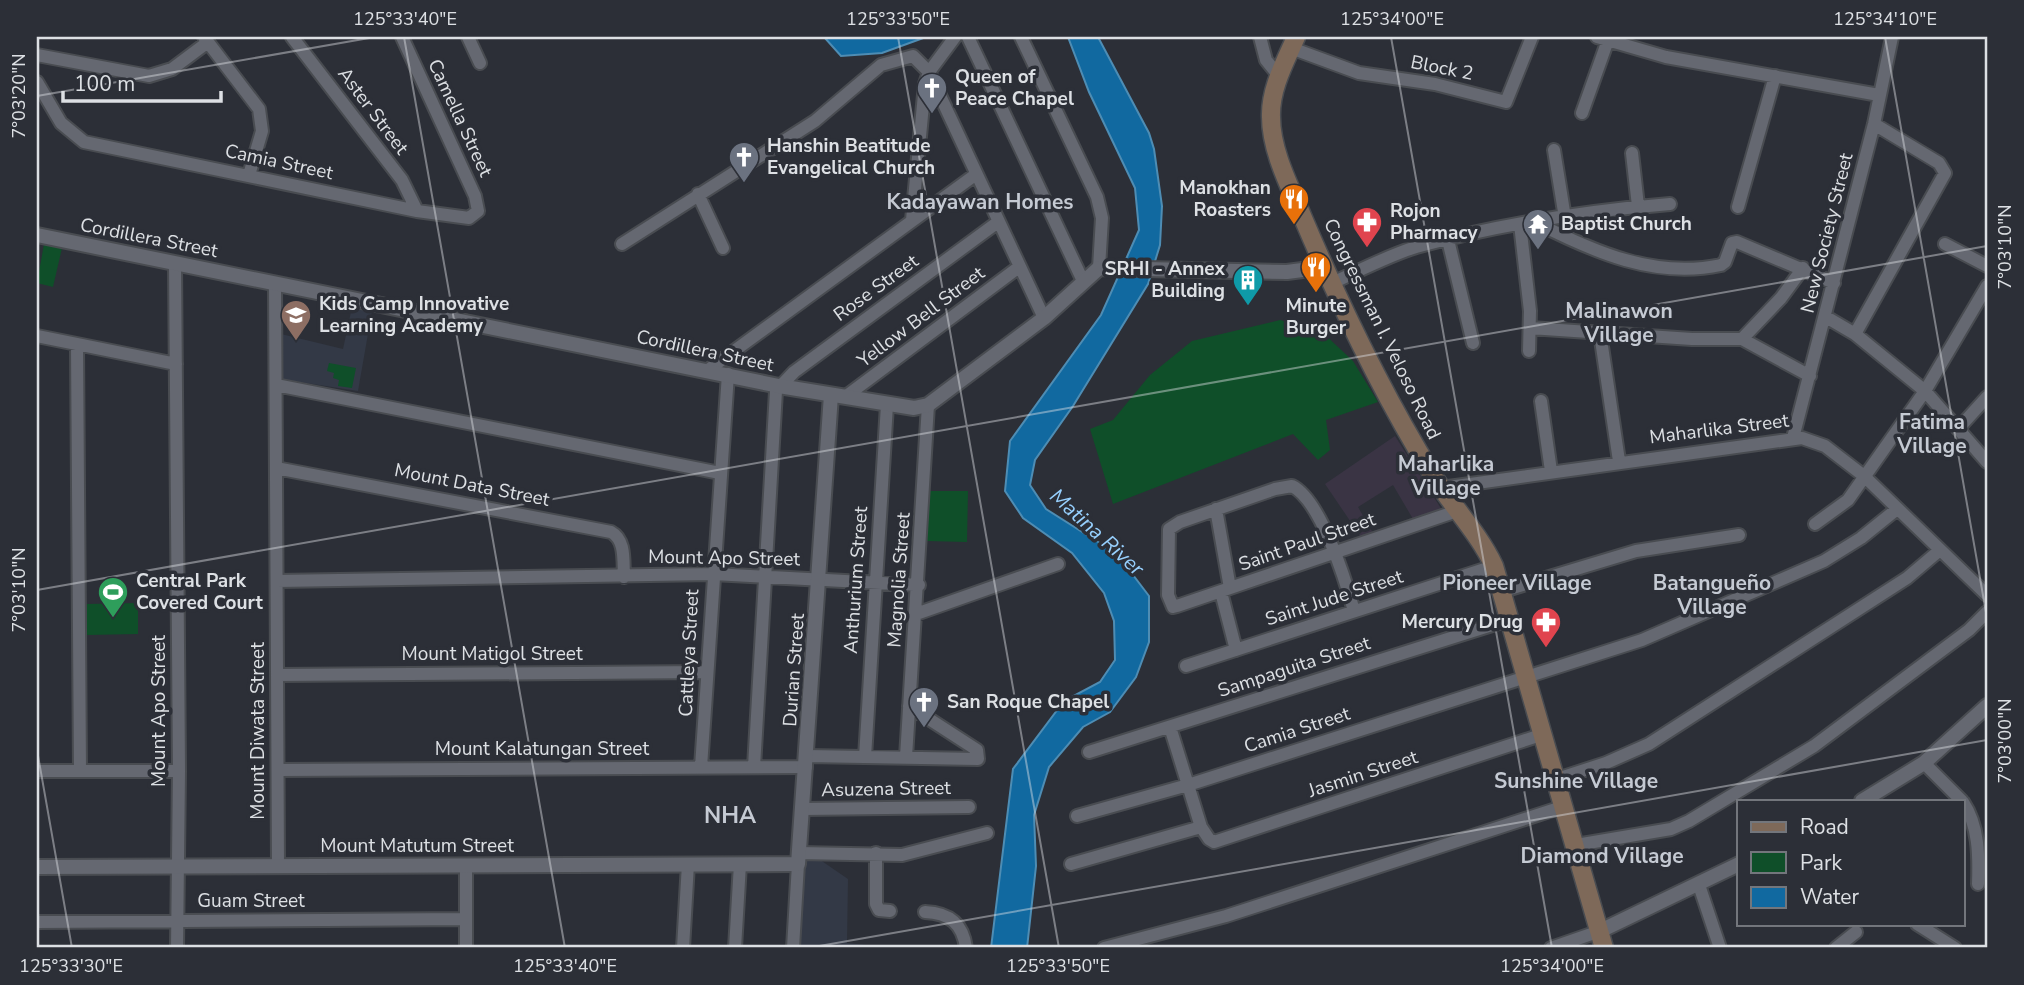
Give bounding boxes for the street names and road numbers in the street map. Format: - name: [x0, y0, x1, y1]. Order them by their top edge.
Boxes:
- street label: Block 2: [1408, 49, 1476, 87]
- street label: Camella Street: [421, 55, 499, 181]
- street label: Aster Street: [332, 62, 415, 160]
- street label: Camia Street: [222, 138, 336, 186]
- street label: New Society Street: [1795, 150, 1860, 316]
- street label: Cordillera Street: [78, 212, 220, 264]
- street label: Congressman I. Veloso Road: [1317, 214, 1447, 444]
- street label: Rose Street: [828, 248, 924, 328]
- street label: Yellow Bell Street: [851, 260, 990, 374]
- street label: Cordillera Street: [634, 324, 776, 378]
- street label: Maharlika Street: [1648, 408, 1791, 450]
- street label: Mount Data Street: [392, 457, 552, 513]
- street label: Anthurium Street: [838, 505, 874, 655]
- street label: Saint Paul Street: [1235, 506, 1379, 578]
- street label: Magnolia Street: [881, 511, 917, 649]
- street label: Mount Apo Street: [648, 544, 801, 572]
- street label: Saint Jude Street: [1262, 563, 1406, 632]
- street label: Cattleya Street: [673, 588, 705, 717]
- street label: Durian Street: [777, 612, 811, 728]
- street label: Sampaguita Street: [1214, 630, 1374, 704]
- street label: Mount Apo Street: [146, 635, 172, 787]
- street label: Mount Matigol Street: [401, 641, 583, 667]
- street label: Mount Diwata Street: [245, 642, 271, 820]
- street label: Camia Street: [1241, 701, 1354, 759]
- street label: Mount Kalatungan Street: [435, 736, 649, 762]
- street label: Jasmin Street: [1304, 744, 1421, 804]
- street label: Asuzena Street: [821, 775, 951, 803]
- street label: Mount Matutum Street: [320, 833, 514, 859]
- street label: Guam Street: [197, 888, 305, 914]

